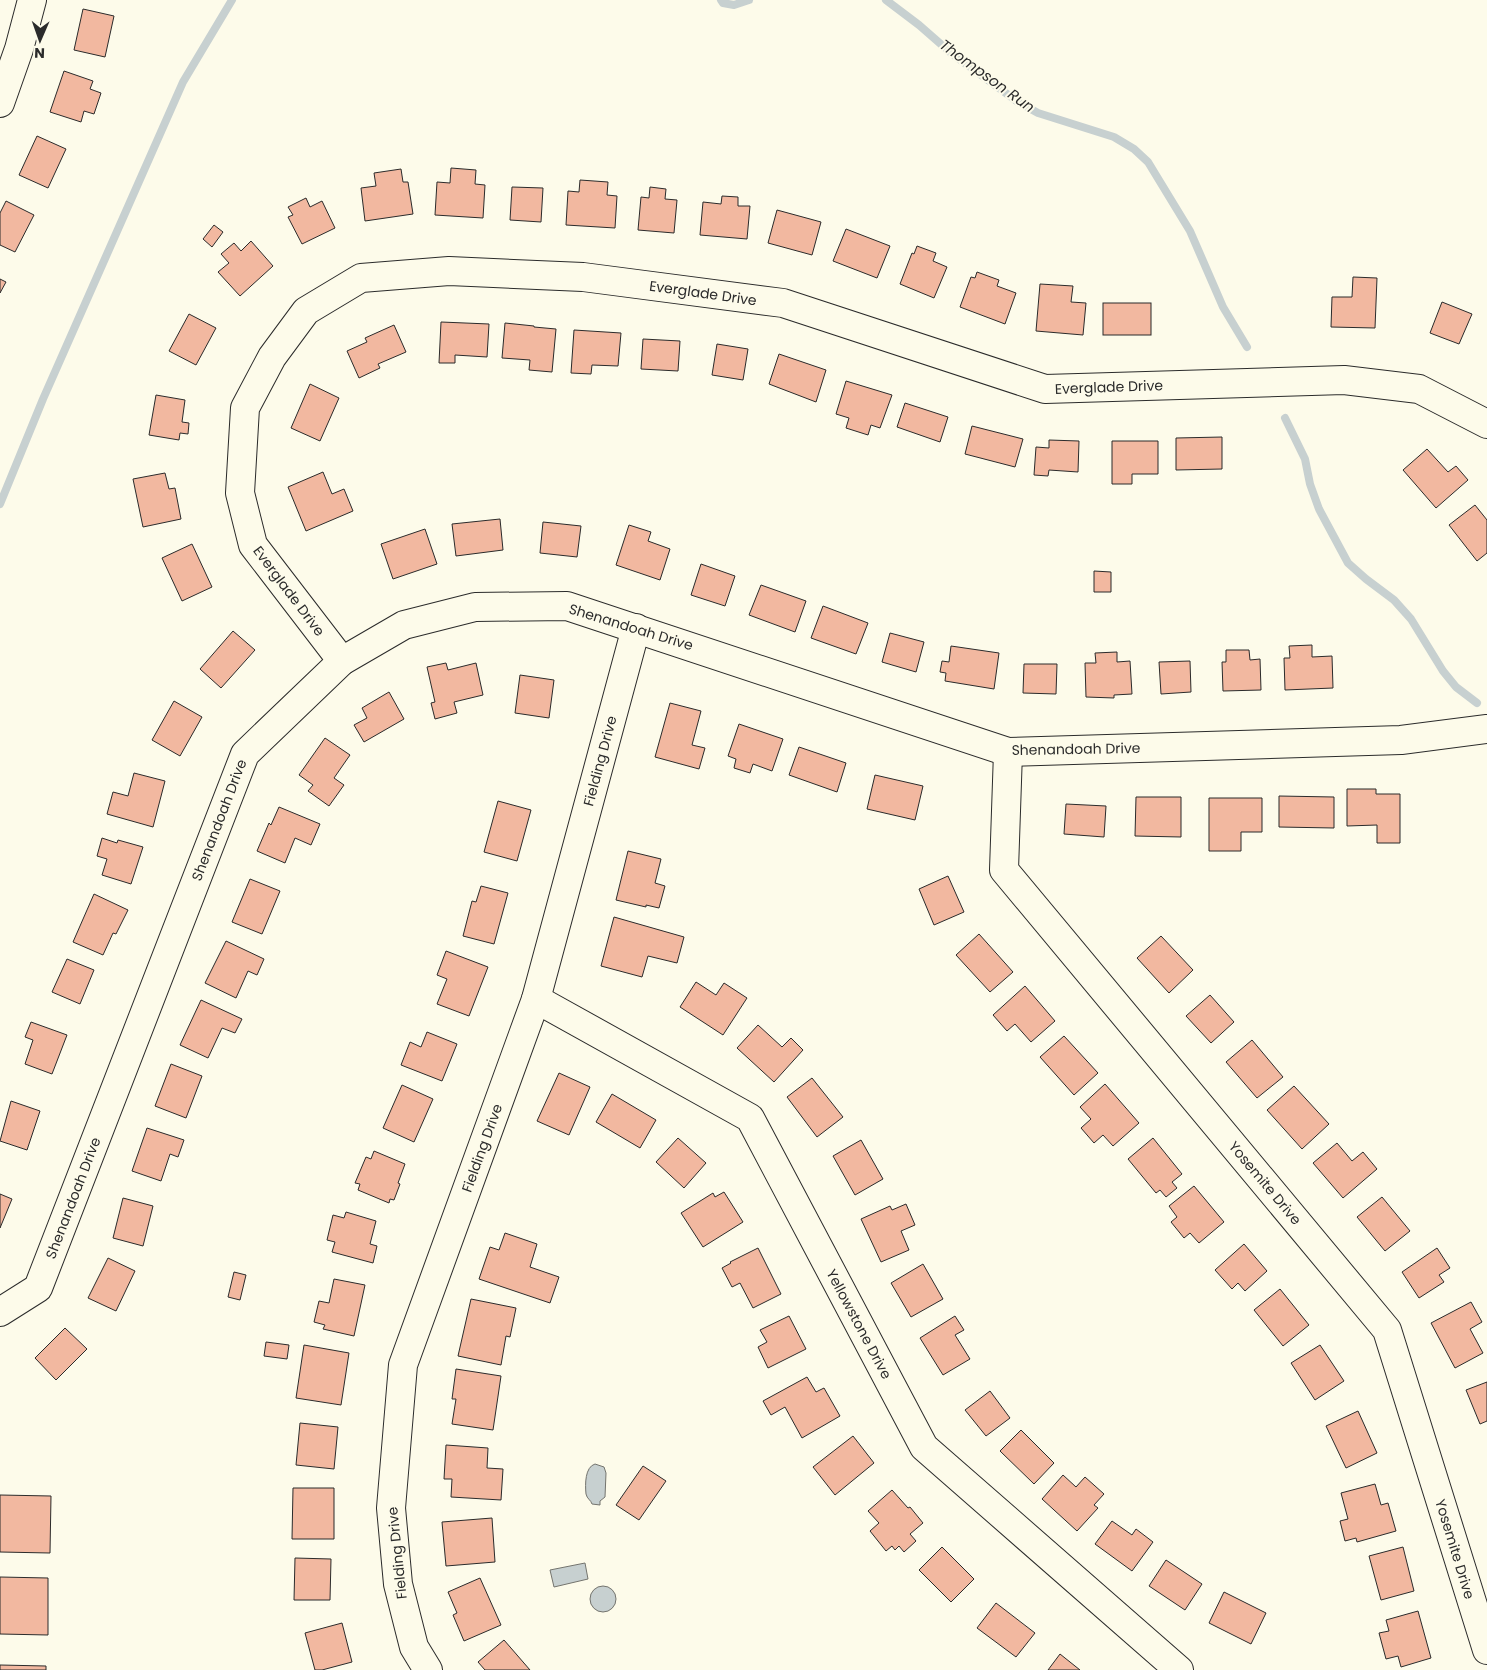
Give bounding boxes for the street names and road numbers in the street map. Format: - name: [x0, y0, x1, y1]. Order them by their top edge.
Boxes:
- street label: Everglade Drive: [648, 276, 758, 310]
- street label: Everglade Drive: [1055, 375, 1164, 399]
- street label: Everglade Drive: [248, 542, 330, 641]
- street label: Shenandoah Drive: [566, 599, 696, 656]
- street label: Fielding Drive: [578, 713, 622, 808]
- street label: Shenandoah Drive: [1011, 738, 1141, 760]
- street label: Shenandoah Drive: [187, 756, 252, 884]
- street label: Fielding Drive: [457, 1101, 507, 1195]
- street label: Shenandoah Drive: [41, 1134, 106, 1262]
- street label: Yosemite Drive: [1224, 1137, 1306, 1229]
- street label: Yellowstone Drive: [822, 1265, 897, 1383]
- street label: Yosemite Drive: [1430, 1497, 1480, 1602]
- street label: Fielding Drive: [382, 1505, 412, 1600]

